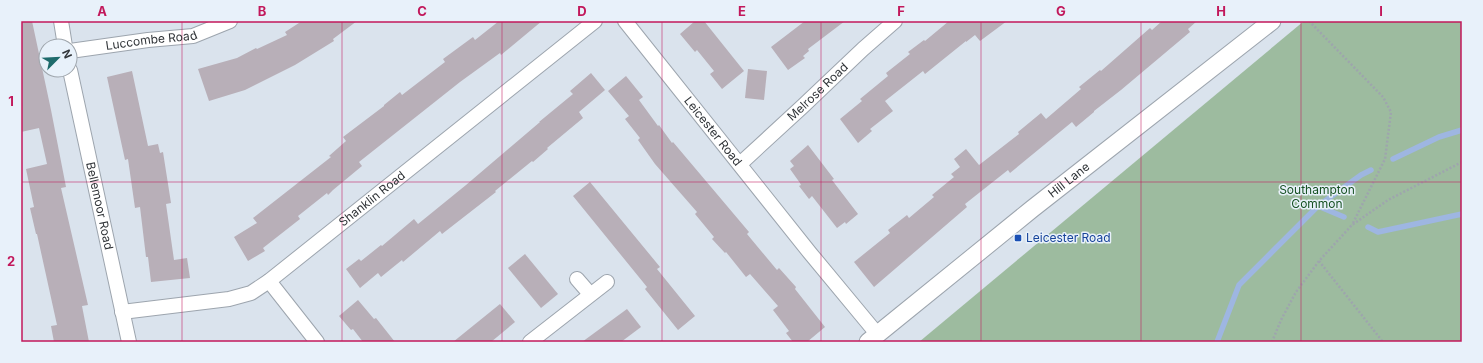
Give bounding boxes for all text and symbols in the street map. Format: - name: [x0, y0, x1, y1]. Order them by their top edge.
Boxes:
- text: A: [97, 3, 107, 19]
- text: B: [258, 3, 267, 19]
- text: C: [417, 3, 427, 19]
- text: D: [577, 3, 587, 19]
- text: E: [738, 3, 746, 19]
- text: F: [897, 3, 905, 19]
- text: G: [1056, 3, 1066, 19]
- text: H: [1216, 3, 1226, 19]
- text: I: [1379, 3, 1383, 19]
- street label: Luccombe Road: [105, 27, 199, 53]
- north arrow: [38, 38, 78, 78]
- text: N: [59, 47, 75, 61]
- street label: Melrose Road: [784, 59, 851, 124]
- text: 1: [8, 93, 14, 109]
- street label: Leicester Road: [681, 93, 746, 169]
- street label: Hill Lane: [1045, 159, 1092, 201]
- street label: Bellemoor Road: [83, 160, 117, 251]
- street label: Shanklin Road: [336, 167, 408, 229]
- park label: Southampton Common: [1279, 182, 1355, 211]
- place label: Leicester Road: [1026, 230, 1111, 245]
- marker: Leicester Road: [1013, 233, 1023, 243]
- text: 2: [7, 253, 15, 269]

